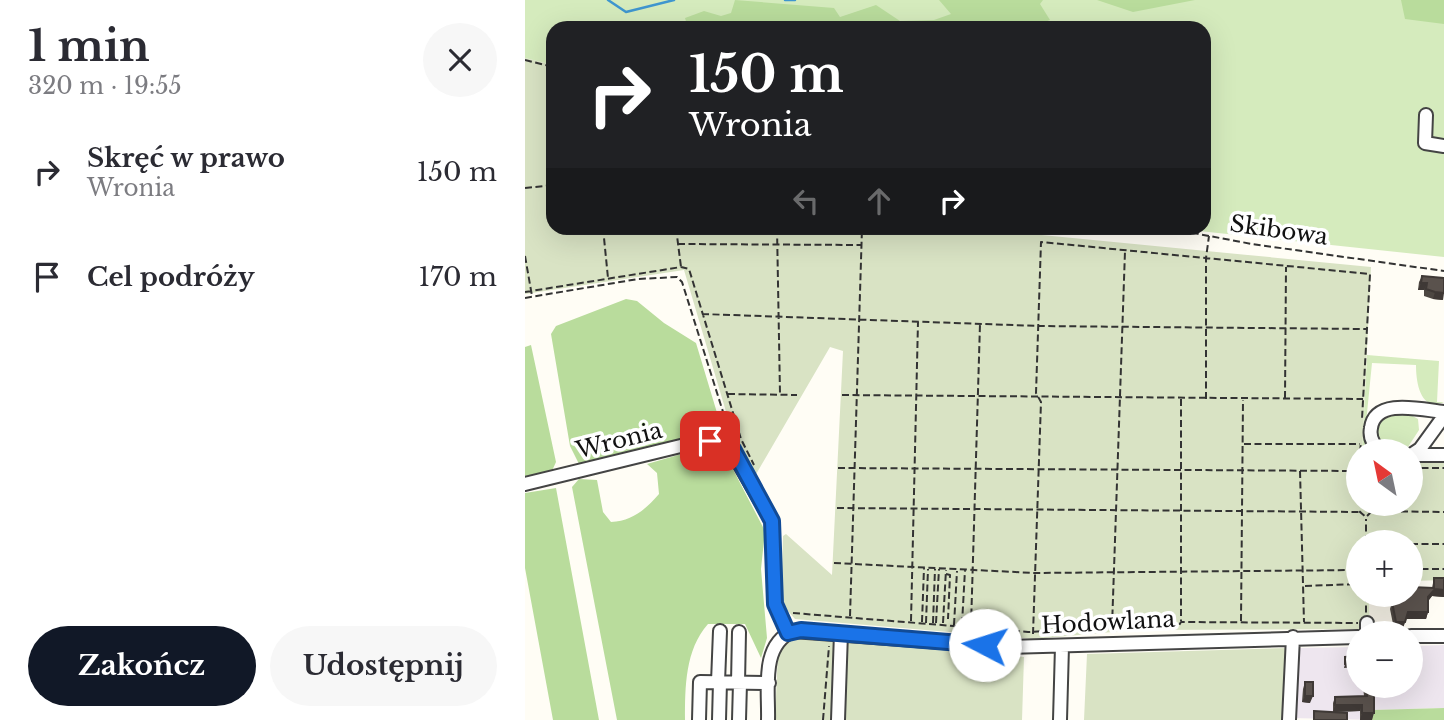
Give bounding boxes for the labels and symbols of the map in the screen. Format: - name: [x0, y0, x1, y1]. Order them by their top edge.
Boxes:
- street label: Skibowa: [1228, 209, 1330, 251]
- pin: [680, 411, 740, 471]
- street label: Wronia: [572, 416, 665, 464]
- north arrow: [1346, 439, 1423, 516]
- street label: Hodowlana: [1040, 604, 1176, 639]
- position arrow: [948, 608, 1022, 682]

